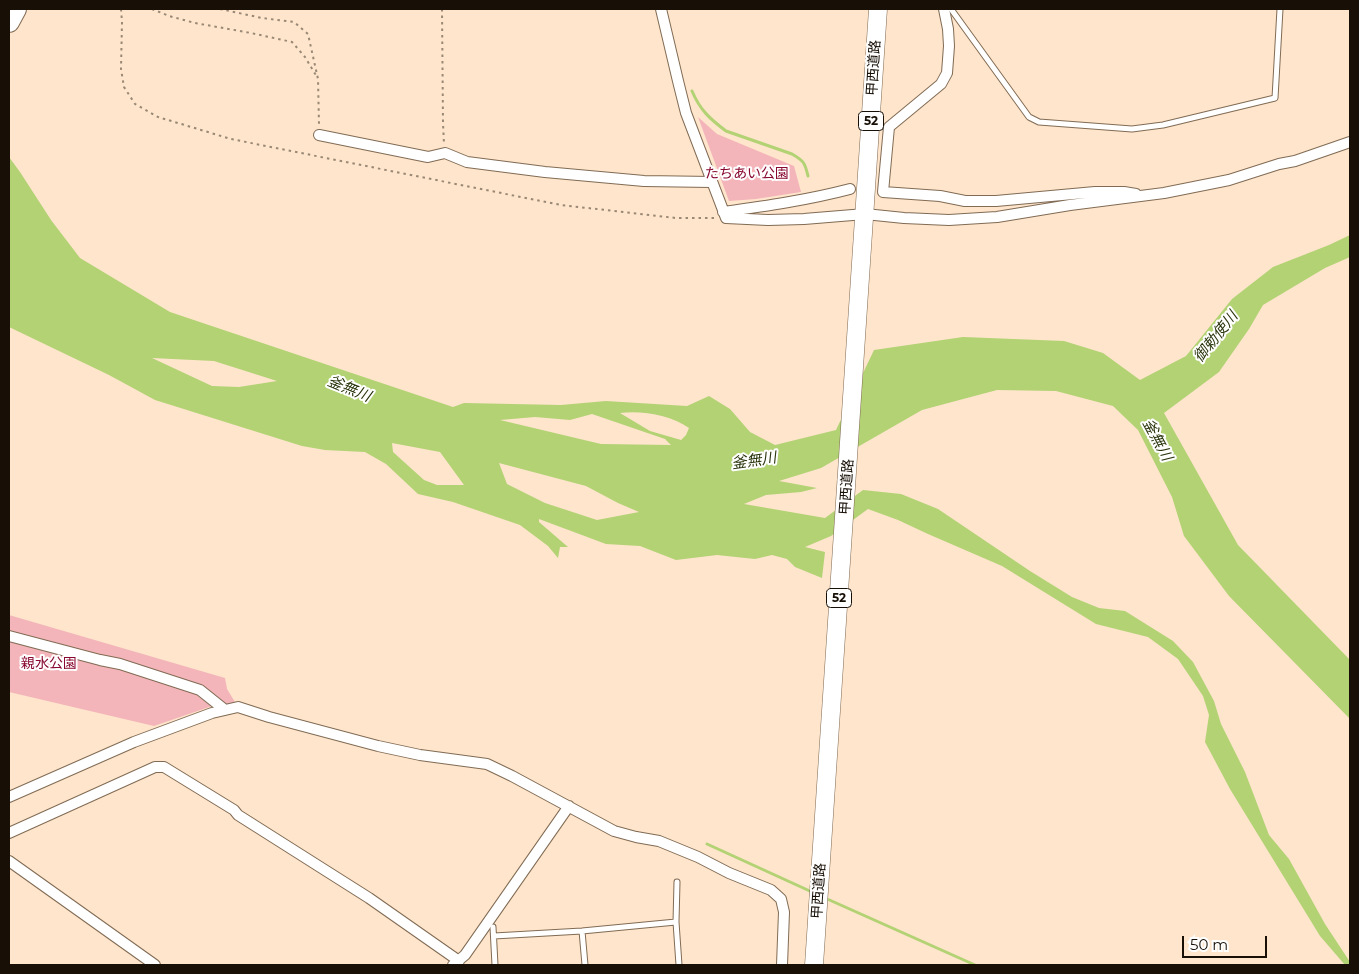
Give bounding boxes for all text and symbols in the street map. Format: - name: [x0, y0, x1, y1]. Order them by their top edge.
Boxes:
- street label: 甲西道路: [864, 39, 884, 97]
- road number: 52: [858, 112, 884, 130]
- park label: たちあい公園: [705, 166, 789, 182]
- water label: 御勅使川: [1190, 308, 1242, 366]
- water label: 釜無川: [325, 372, 373, 406]
- water label: 釜無川: [1138, 416, 1176, 464]
- water label: 釜無川: [730, 449, 778, 473]
- street label: 甲西道路: [837, 458, 857, 516]
- road number: 52: [826, 588, 852, 608]
- park label: 親水公園: [21, 656, 77, 672]
- street label: 甲西道路: [809, 862, 829, 920]
- scale bar: [1184, 926, 1269, 958]
- text: 50 m: [1190, 935, 1228, 954]

